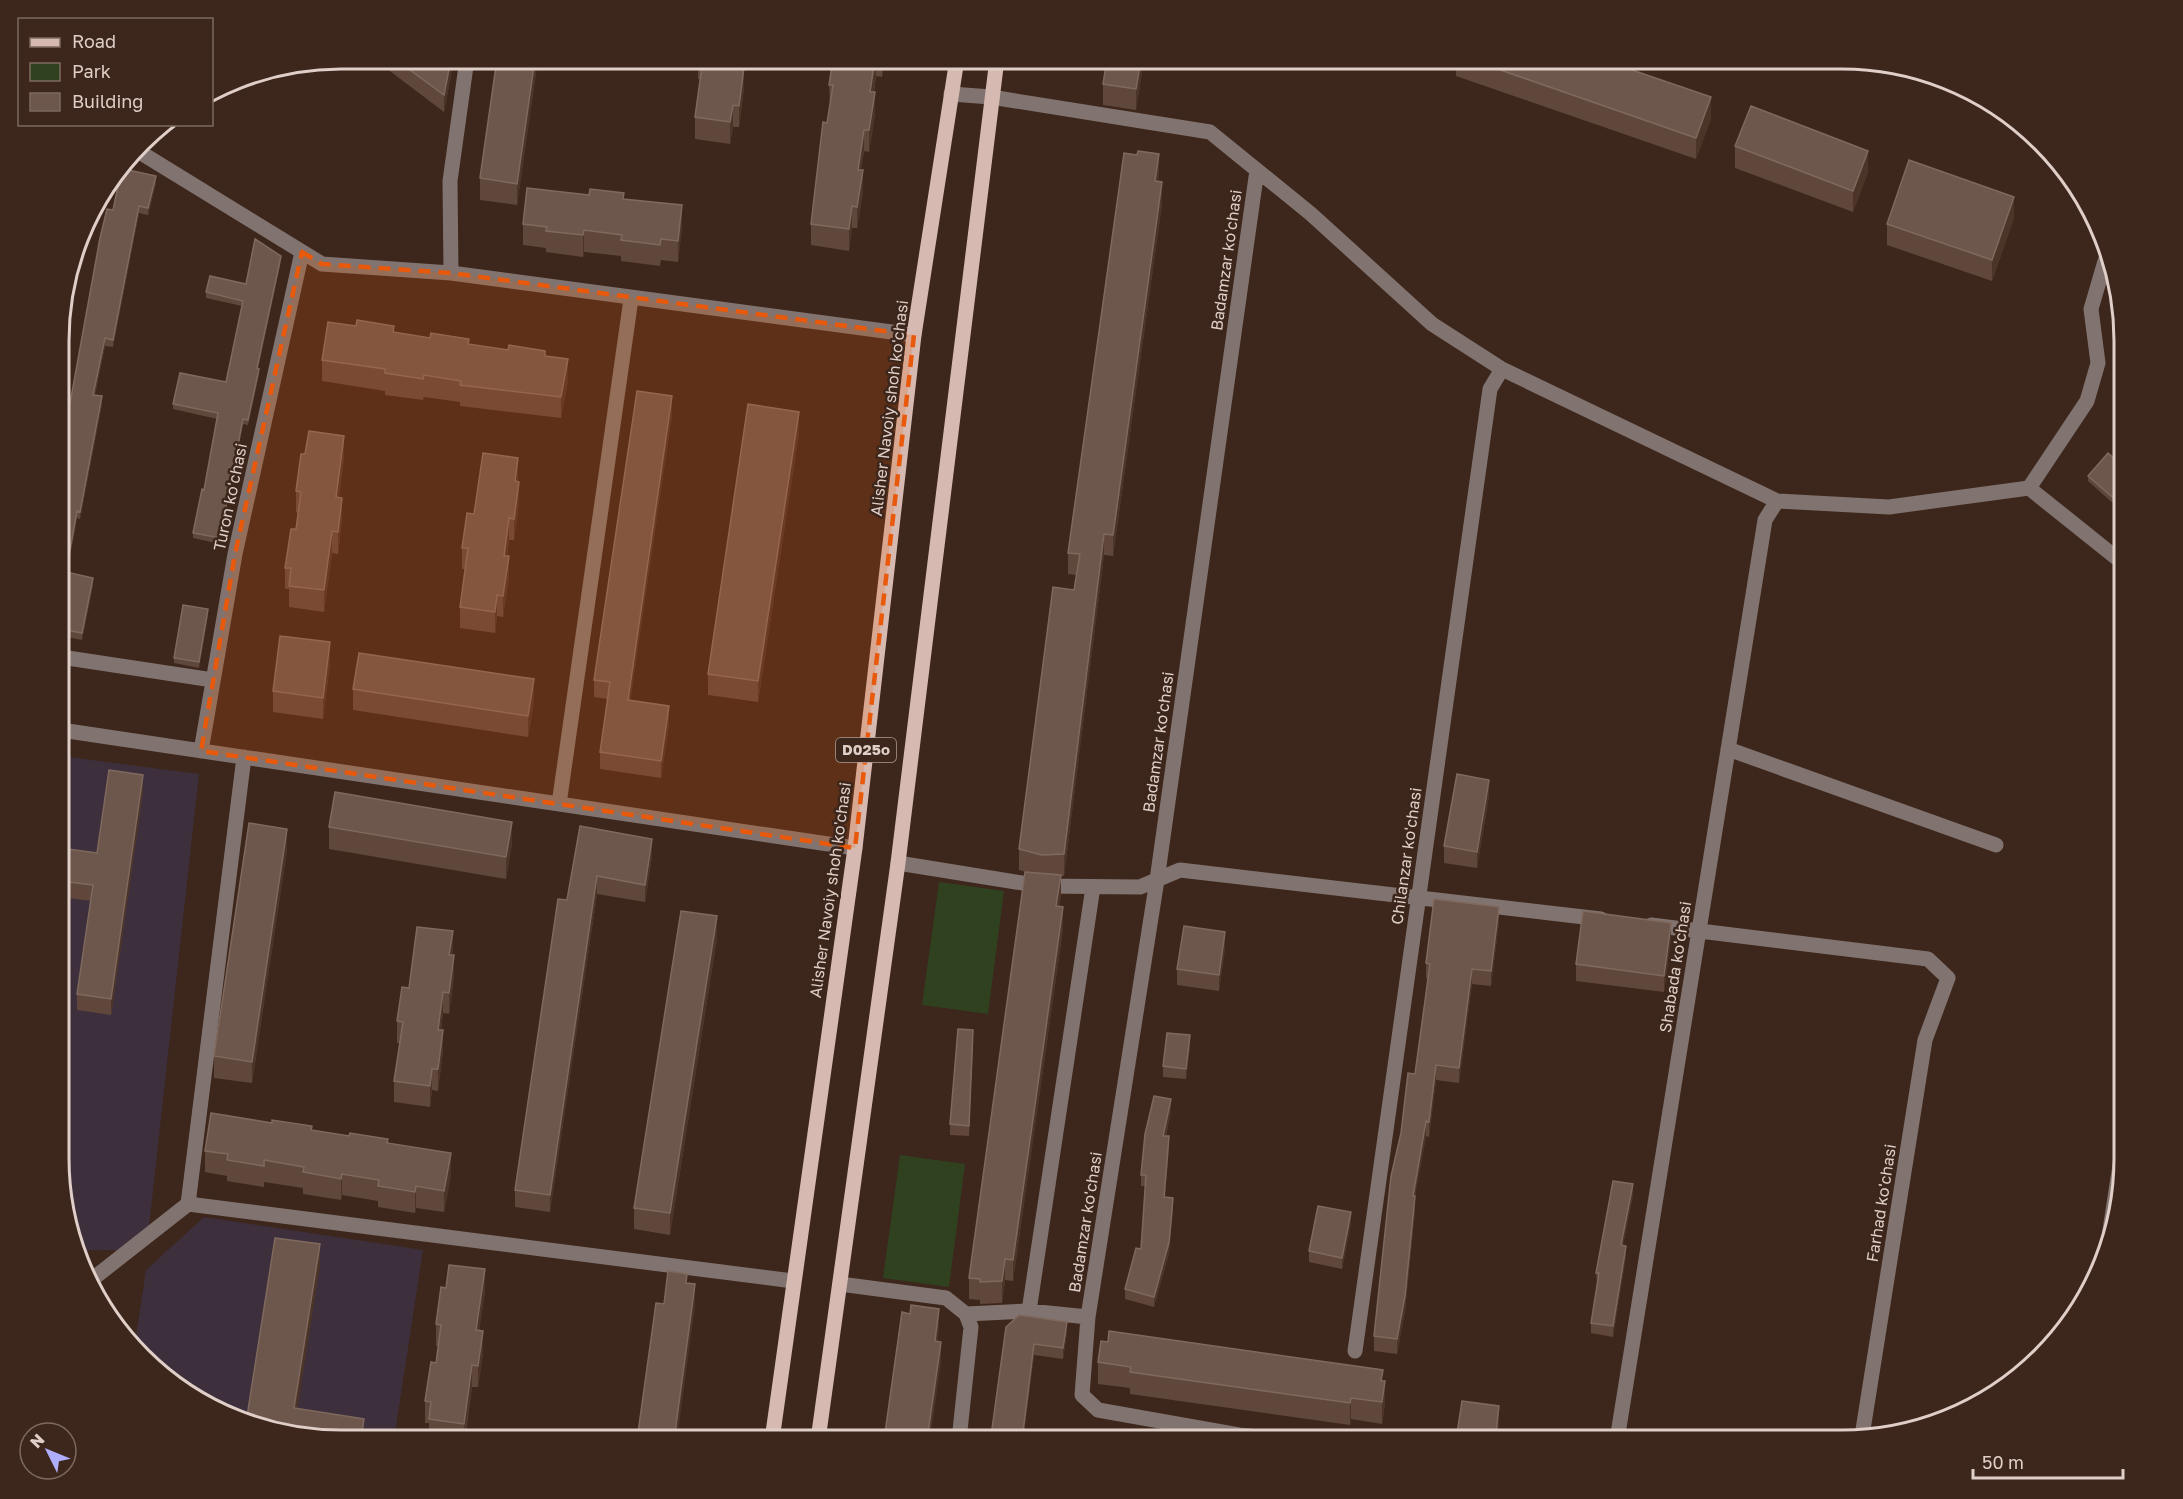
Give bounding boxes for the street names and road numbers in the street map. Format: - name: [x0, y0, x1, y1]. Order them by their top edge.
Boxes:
- street label: Badamzar ko'chasi: [1206, 188, 1246, 332]
- street label: Alisher Navoiy shoh ko'chasi: [866, 299, 912, 517]
- street label: Turon ko'chasi: [209, 441, 251, 553]
- street label: Badamzar ko'chasi: [1138, 670, 1178, 814]
- road number: D025o: [836, 738, 896, 762]
- street label: Alisher Navoiy shoh ko'chasi: [805, 781, 855, 999]
- street label: Chilanzar ko'chasi: [1386, 786, 1426, 926]
- street label: Shabada ko'chasi: [1655, 900, 1695, 1034]
- street label: Farhad ko'chasi: [1862, 1143, 1900, 1263]
- street label: Badamzar ko'chasi: [1064, 1150, 1106, 1294]

